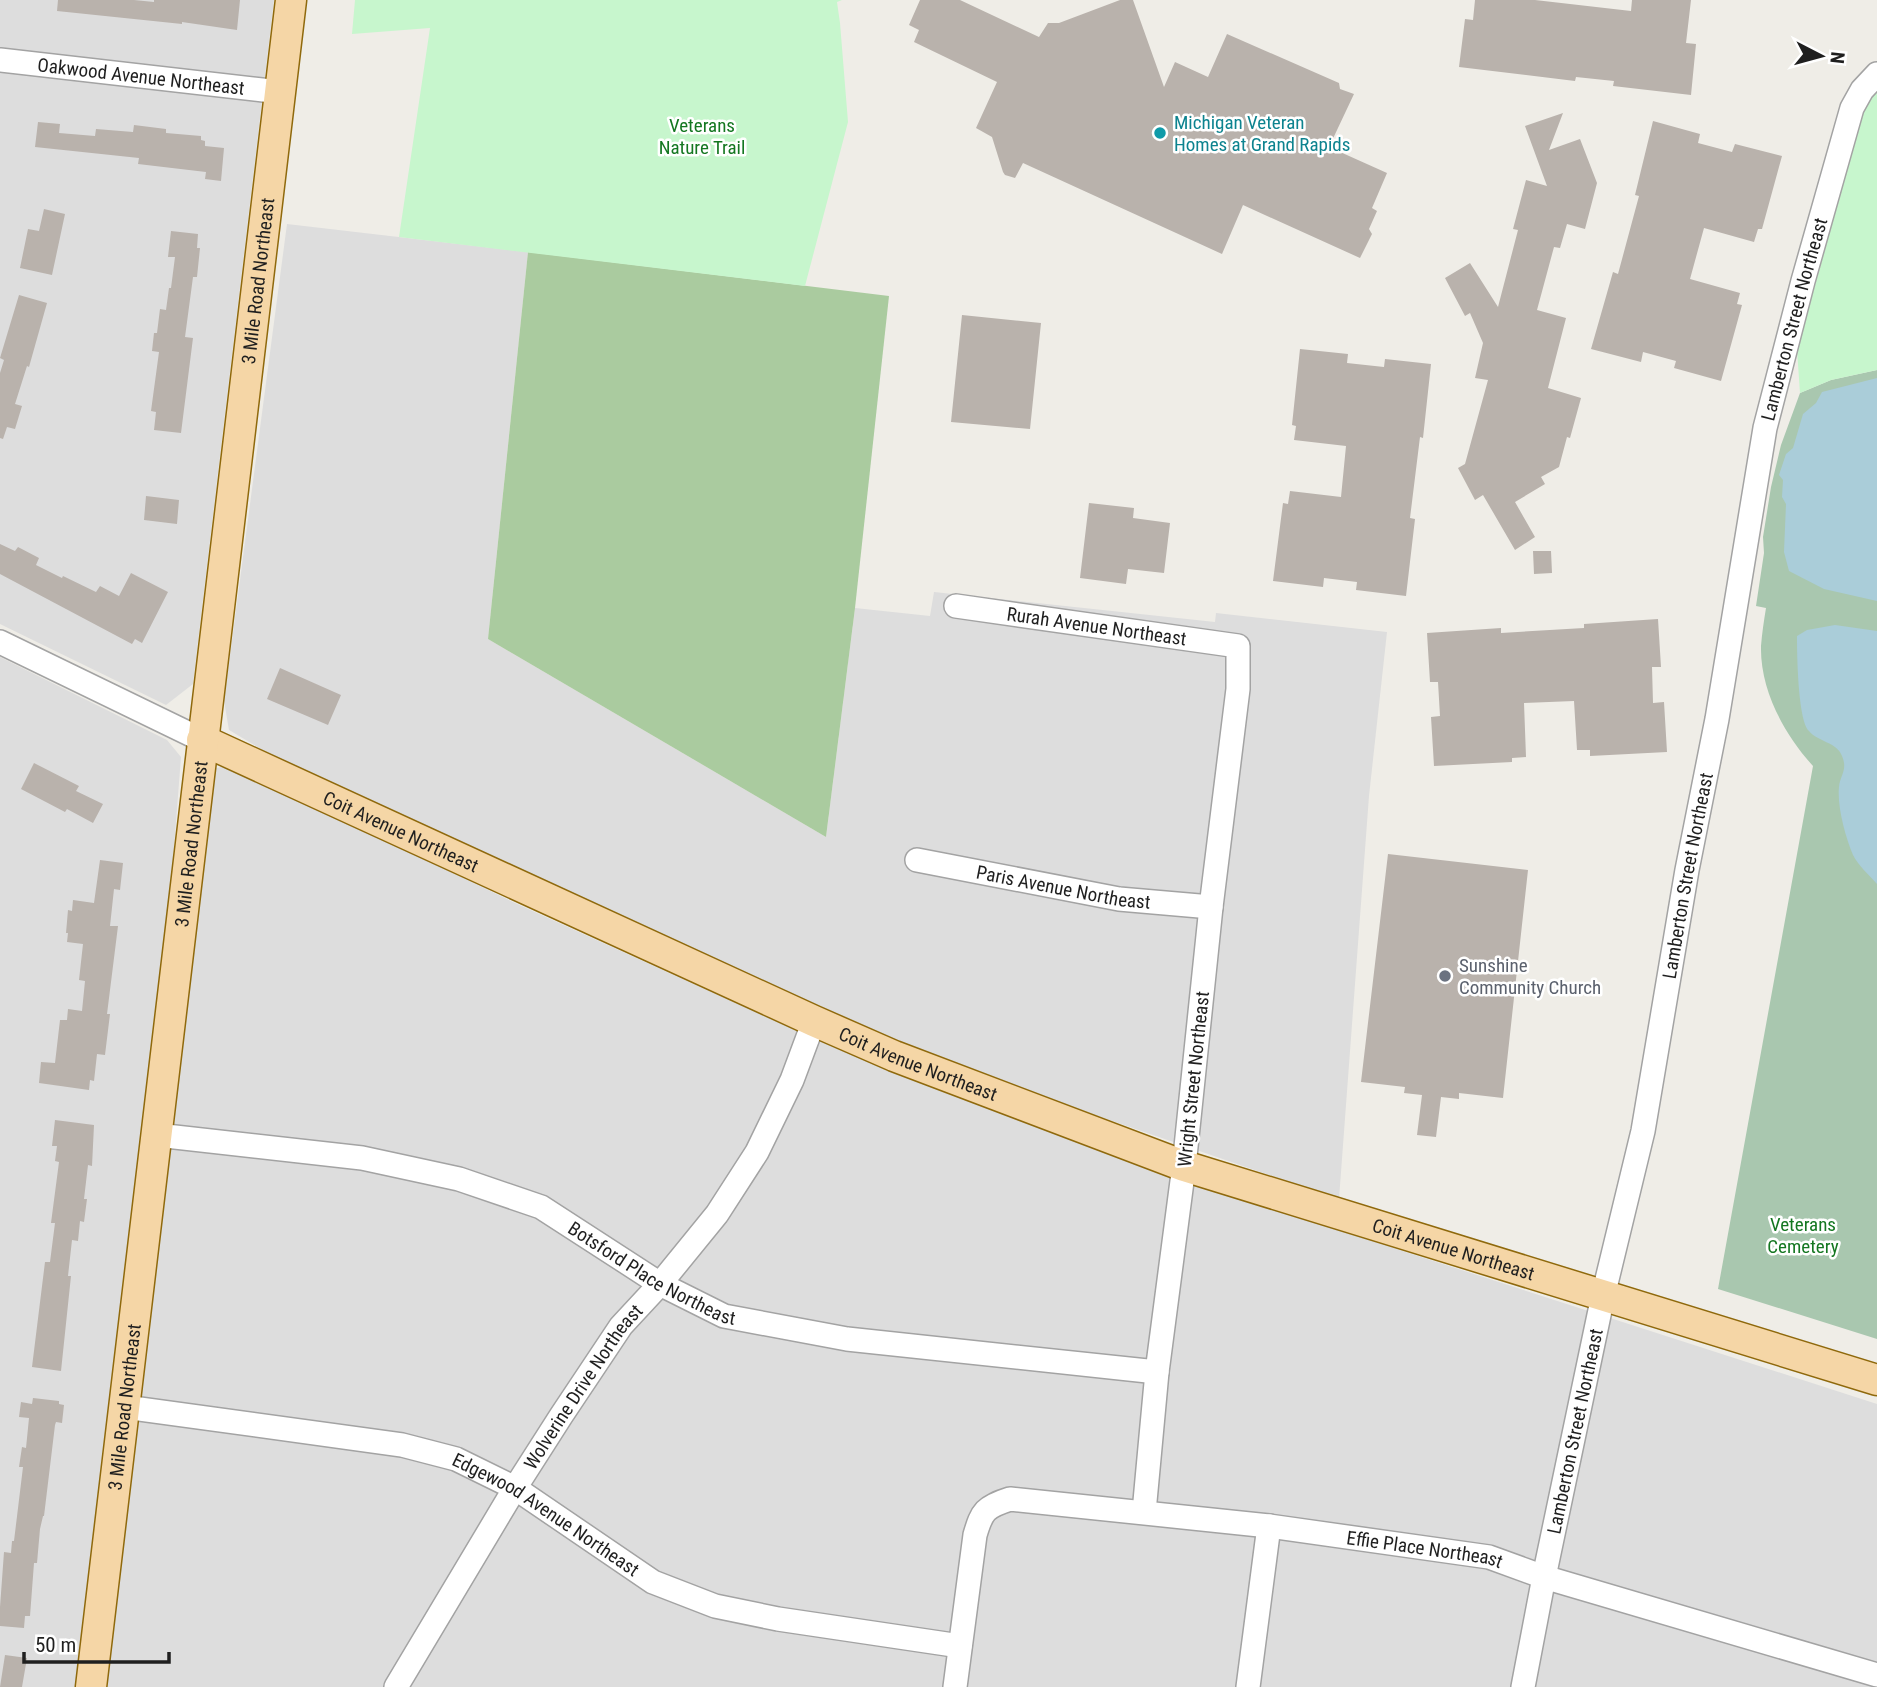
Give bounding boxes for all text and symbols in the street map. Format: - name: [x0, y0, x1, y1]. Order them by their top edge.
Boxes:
- north arrow: [1786, 21, 1856, 91]
- text: N: [1825, 51, 1849, 65]
- street label: Oakwood Avenue Northeast: [36, 53, 246, 100]
- place label: Michigan Veteran Homes at Grand Rapids: [1174, 111, 1350, 156]
- park label: Veterans Nature Trail: [659, 114, 745, 159]
- marker: Michigan Veteran Homes at Grand Rapids: [1152, 125, 1168, 141]
- street label: 3 Mile Road Northeast: [237, 196, 279, 365]
- street label: Lamberton Street Northeast: [1756, 215, 1832, 423]
- street label: Rurah Avenue Northeast: [1005, 602, 1188, 651]
- street label: 3 Mile Road Northeast: [170, 759, 213, 928]
- street label: Lamberton Street Northeast: [1658, 771, 1718, 981]
- street label: Coit Avenue Northeast: [319, 786, 482, 877]
- street label: Paris Avenue Northeast: [974, 861, 1151, 914]
- place label: Sunshine Community Church: [1459, 954, 1601, 999]
- marker: Sunshine Community Church: [1437, 968, 1453, 984]
- street label: Wright Street Northeast: [1173, 990, 1214, 1168]
- street label: Coit Avenue Northeast: [835, 1022, 1000, 1106]
- park label: Veterans Cemetery: [1767, 1213, 1839, 1258]
- street label: Coit Avenue Northeast: [1369, 1214, 1537, 1286]
- street label: Botsford Place Northeast: [564, 1217, 737, 1330]
- street label: Wolverine Drive Northeast: [519, 1300, 647, 1474]
- street label: 3 Mile Road Northeast: [103, 1323, 146, 1492]
- street label: Lamberton Street Northeast: [1542, 1327, 1608, 1536]
- street label: Edgewood Avenue Northeast: [449, 1448, 643, 1581]
- street label: Effie Place Northeast: [1345, 1526, 1506, 1573]
- scale bar: [24, 1620, 170, 1664]
- text: 50 m: [35, 1633, 76, 1657]

